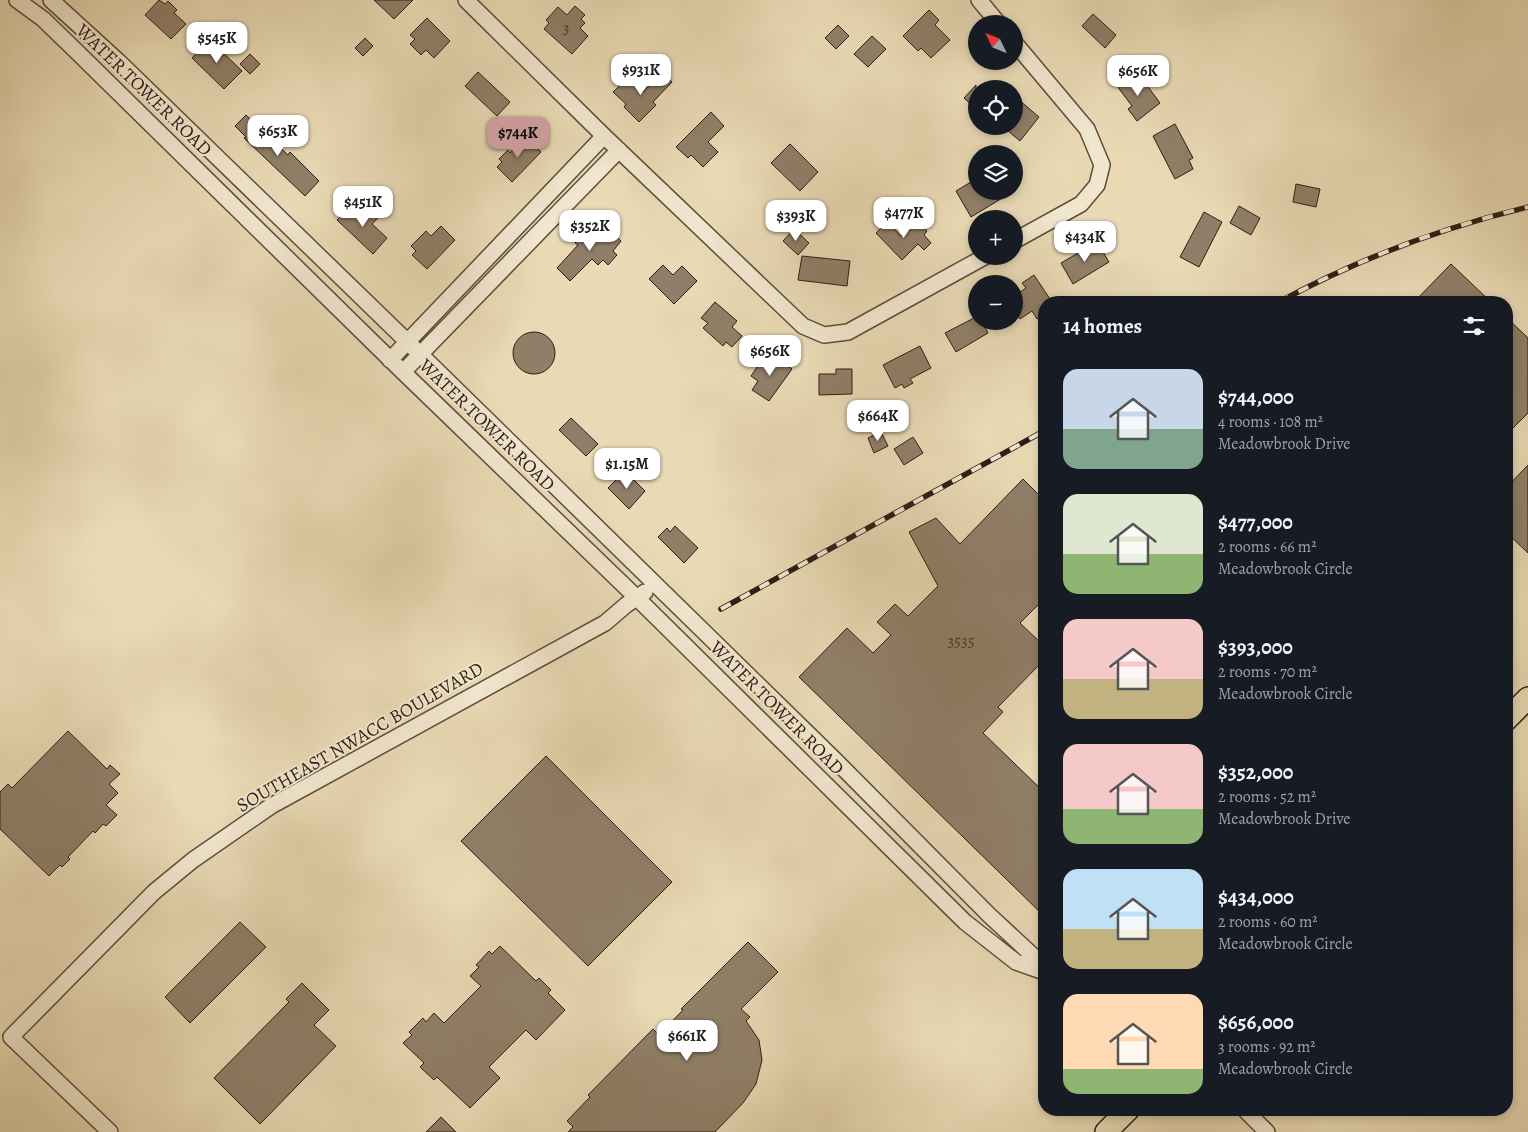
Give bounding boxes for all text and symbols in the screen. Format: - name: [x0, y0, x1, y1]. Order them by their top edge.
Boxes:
- north arrow: [968, 15, 1022, 70]
- map controls: [968, 15, 1023, 330]
- street label: WATER TOWER ROAD: [69, 17, 218, 162]
- house number: 3: [563, 17, 569, 39]
- pin: $545K: [182, 22, 252, 64]
- text: $545K: [197, 27, 237, 49]
- pin: $931K: [606, 54, 676, 96]
- pin: $656K: [1103, 54, 1173, 97]
- text: $931K: [622, 59, 660, 81]
- text: $656K: [1118, 60, 1158, 82]
- button: locate: [968, 80, 1023, 135]
- pin: $653K: [243, 114, 313, 157]
- pin: $744K: [483, 116, 553, 159]
- text: $653K: [258, 120, 298, 142]
- text: $744K: [498, 122, 538, 144]
- button: layers: [968, 145, 1023, 200]
- pin: $451K: [328, 186, 398, 228]
- text: $451K: [344, 191, 382, 213]
- pin: $477K: [869, 196, 939, 239]
- pin: $393K: [761, 200, 831, 242]
- text: $477K: [884, 202, 924, 224]
- text: $393K: [776, 205, 816, 227]
- pin: $352K: [555, 210, 625, 252]
- button: +: [968, 210, 1023, 265]
- text: $352K: [570, 215, 610, 237]
- pin: $434K: [1050, 220, 1120, 263]
- text: $434K: [1065, 226, 1105, 248]
- button: −: [968, 275, 1023, 330]
- text: 14 homes: [1063, 312, 1142, 340]
- icon: filters: [1460, 312, 1488, 340]
- pin: $656K: [735, 334, 805, 377]
- text: $656K: [750, 340, 790, 362]
- street label: WATER TOWER ROAD: [412, 352, 561, 497]
- text: $744,000: [1218, 383, 1294, 411]
- icon: home: [1103, 389, 1163, 449]
- pin: $664K: [843, 400, 913, 442]
- text: $664K: [858, 405, 898, 427]
- text: 4 rooms · 108 m²: [1218, 411, 1323, 433]
- text: Meadowbrook Drive: [1218, 433, 1351, 455]
- pin: $1.15M: [586, 448, 668, 490]
- text: $1.15M: [605, 453, 649, 475]
- text: $477,000: [1218, 508, 1293, 536]
- icon: home: [1103, 514, 1163, 574]
- text: 2 rooms · 66 m²: [1218, 536, 1316, 558]
- text: Meadowbrook Circle: [1218, 558, 1353, 580]
- house number: 3535: [947, 630, 975, 652]
- text: $393,000: [1218, 633, 1293, 661]
- street label: WATER TOWER ROAD: [703, 634, 850, 781]
- icon: home: [1103, 639, 1163, 699]
- street label: SOUTHEAST NWACC BOULEVARD: [232, 655, 488, 819]
- text: 2 rooms · 70 m²: [1218, 661, 1317, 683]
- text: Meadowbrook Circle: [1218, 683, 1353, 705]
- text: $352,000: [1218, 758, 1293, 786]
- icon: home: [1103, 764, 1163, 824]
- text: 2 rooms · 52 m²: [1218, 786, 1316, 808]
- text: Meadowbrook Drive: [1218, 808, 1351, 830]
- text: $434,000: [1218, 883, 1294, 911]
- icon: home: [1103, 889, 1163, 949]
- text: 2 rooms · 60 m²: [1218, 911, 1318, 933]
- text: Meadowbrook Circle: [1218, 933, 1353, 955]
- text: $656,000: [1218, 1008, 1294, 1036]
- icon: home: [1103, 1014, 1163, 1074]
- pin: $661K: [652, 1020, 722, 1062]
- text: $661K: [668, 1025, 706, 1047]
- text: 3 rooms · 92 m²: [1218, 1036, 1316, 1058]
- text: Meadowbrook Circle: [1218, 1058, 1353, 1080]

